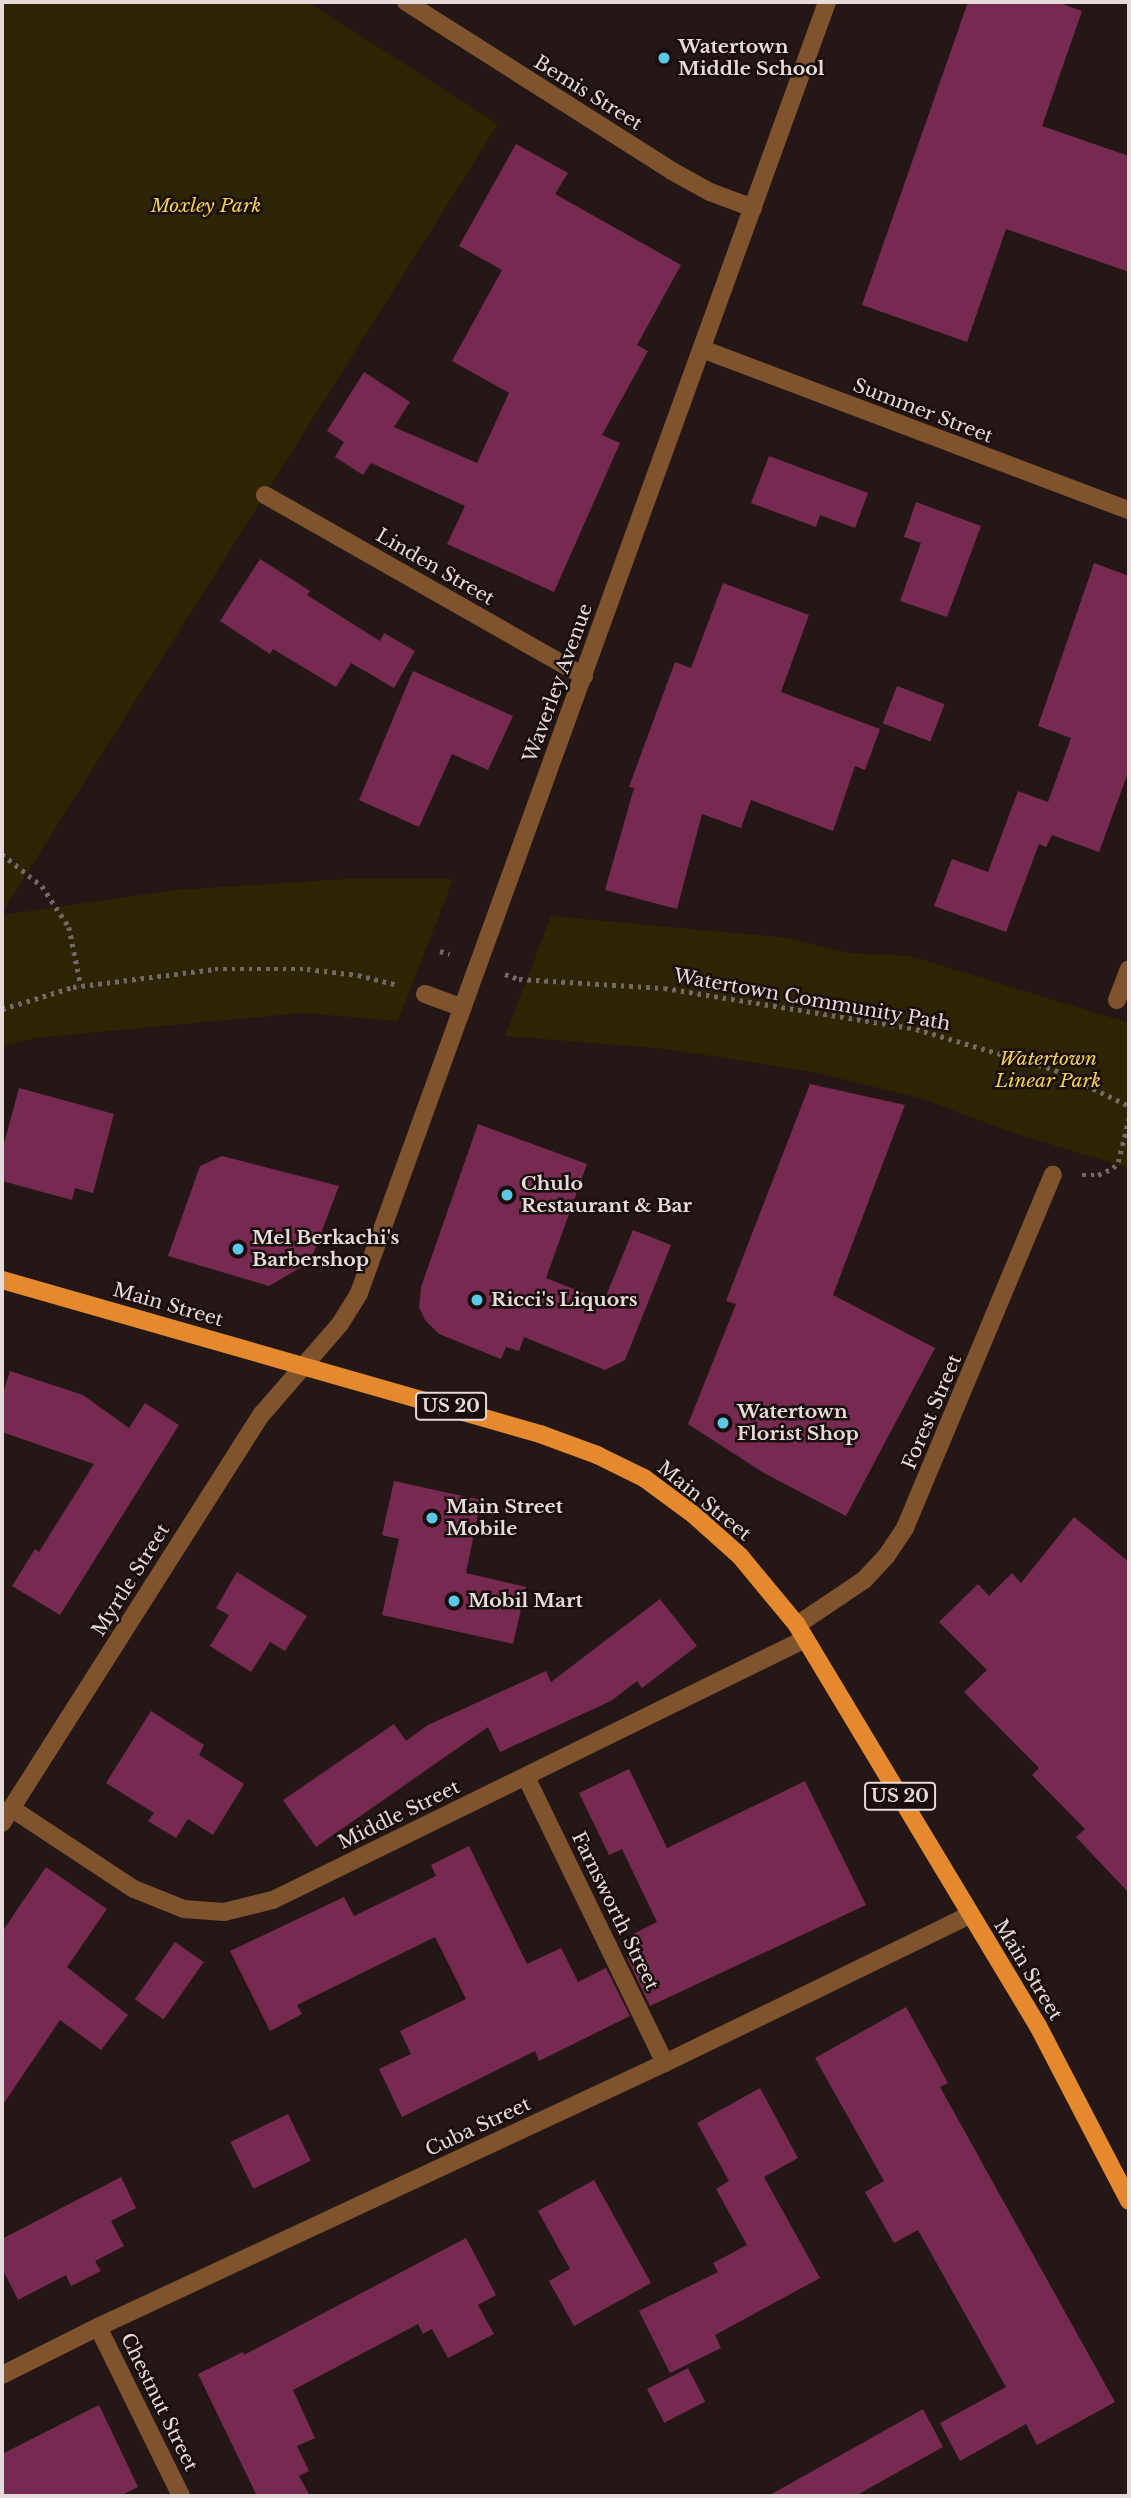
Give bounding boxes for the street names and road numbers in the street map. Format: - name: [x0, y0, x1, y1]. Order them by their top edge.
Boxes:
- street label: Bemis Street: [530, 51, 646, 135]
- street label: Summer Street: [850, 374, 996, 448]
- street label: Linden Street: [372, 524, 498, 610]
- street label: Waverley Avenue: [518, 600, 598, 766]
- street label: Watertown Community Path: [671, 964, 953, 1036]
- street label: Main Street: [110, 1278, 226, 1332]
- street label: Forest Street: [898, 1351, 966, 1473]
- road number: US 20: [414, 1392, 488, 1420]
- street label: Main Street: [653, 1456, 755, 1546]
- street label: Myrtle Street: [87, 1520, 175, 1640]
- street label: Middle Street: [334, 1776, 464, 1854]
- road number: US 20: [863, 1781, 937, 1810]
- street label: Farnsworth Street: [567, 1828, 663, 1994]
- street label: Main Street: [989, 1916, 1067, 2024]
- street label: Cuba Street: [422, 2093, 534, 2161]
- street label: Chestnut Street: [116, 2329, 202, 2475]

